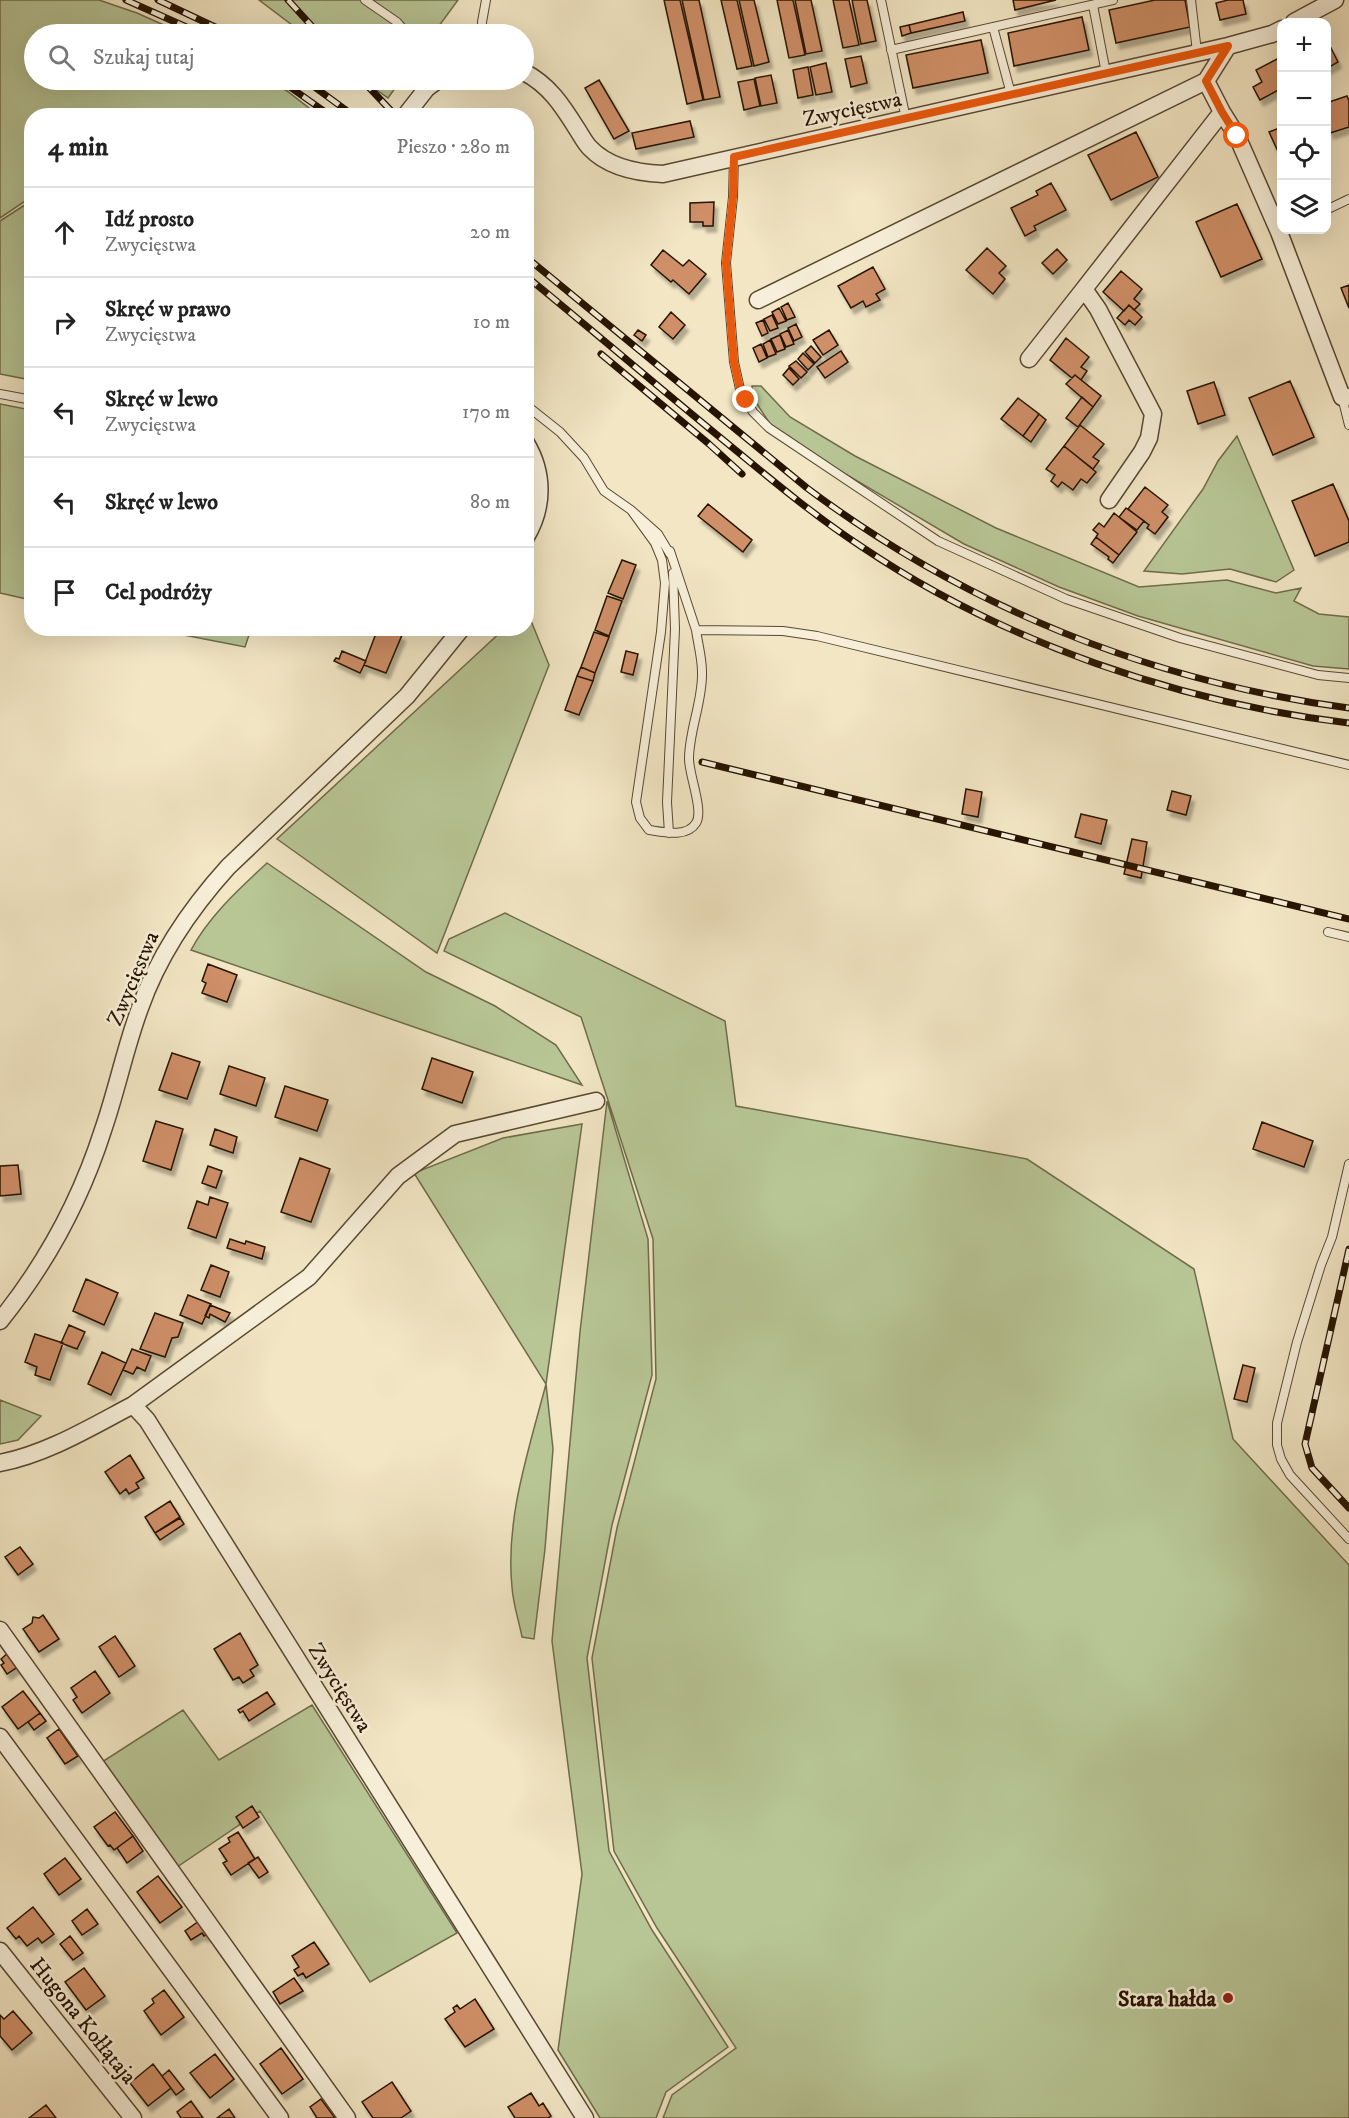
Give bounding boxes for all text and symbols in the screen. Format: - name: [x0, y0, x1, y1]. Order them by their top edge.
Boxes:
- map controls: [1277, 18, 1331, 234]
- button: +: [1277, 18, 1331, 72]
- search box: [24, 24, 534, 90]
- icon: search: [45, 41, 78, 74]
- text: Szukaj tutaj: [93, 44, 194, 71]
- button: −: [1277, 72, 1331, 126]
- street label: Zwycięstwa: [801, 86, 905, 133]
- route start: [1223, 122, 1249, 148]
- button: locate: [1277, 126, 1331, 180]
- text: 4 min: [48, 131, 108, 164]
- text: Pieszo · 280 m: [397, 135, 510, 160]
- button: layers: [1277, 180, 1331, 234]
- text: Idź prosto: [105, 206, 194, 233]
- icon: ahead: [48, 216, 81, 249]
- text: 20 m: [470, 220, 510, 245]
- text: Zwycięstwa: [105, 233, 196, 258]
- text: Skręć w prawo: [105, 296, 231, 323]
- icon: right: [48, 306, 81, 339]
- text: 10 m: [473, 310, 510, 335]
- text: Zwycięstwa: [105, 323, 196, 348]
- text: Skręć w lewo: [105, 386, 218, 413]
- route end: [732, 386, 758, 412]
- icon: left: [48, 396, 81, 429]
- text: 170 m: [462, 400, 510, 425]
- text: Zwycięstwa: [105, 413, 196, 438]
- icon: left: [48, 486, 81, 519]
- text: Skręć w lewo: [105, 489, 218, 516]
- text: 80 m: [470, 490, 510, 515]
- icon: arrive: [48, 576, 81, 609]
- text: Cel podróży: [105, 579, 212, 606]
- street label: Zwycięstwa: [101, 927, 166, 1030]
- street label: Zwycięstwa: [302, 1638, 378, 1738]
- street label: Hugona Kołłątaja: [24, 1952, 143, 2090]
- place label: Stara hałda: [1118, 1986, 1217, 2013]
- marker: Stara hałda: [1221, 1991, 1235, 2005]

